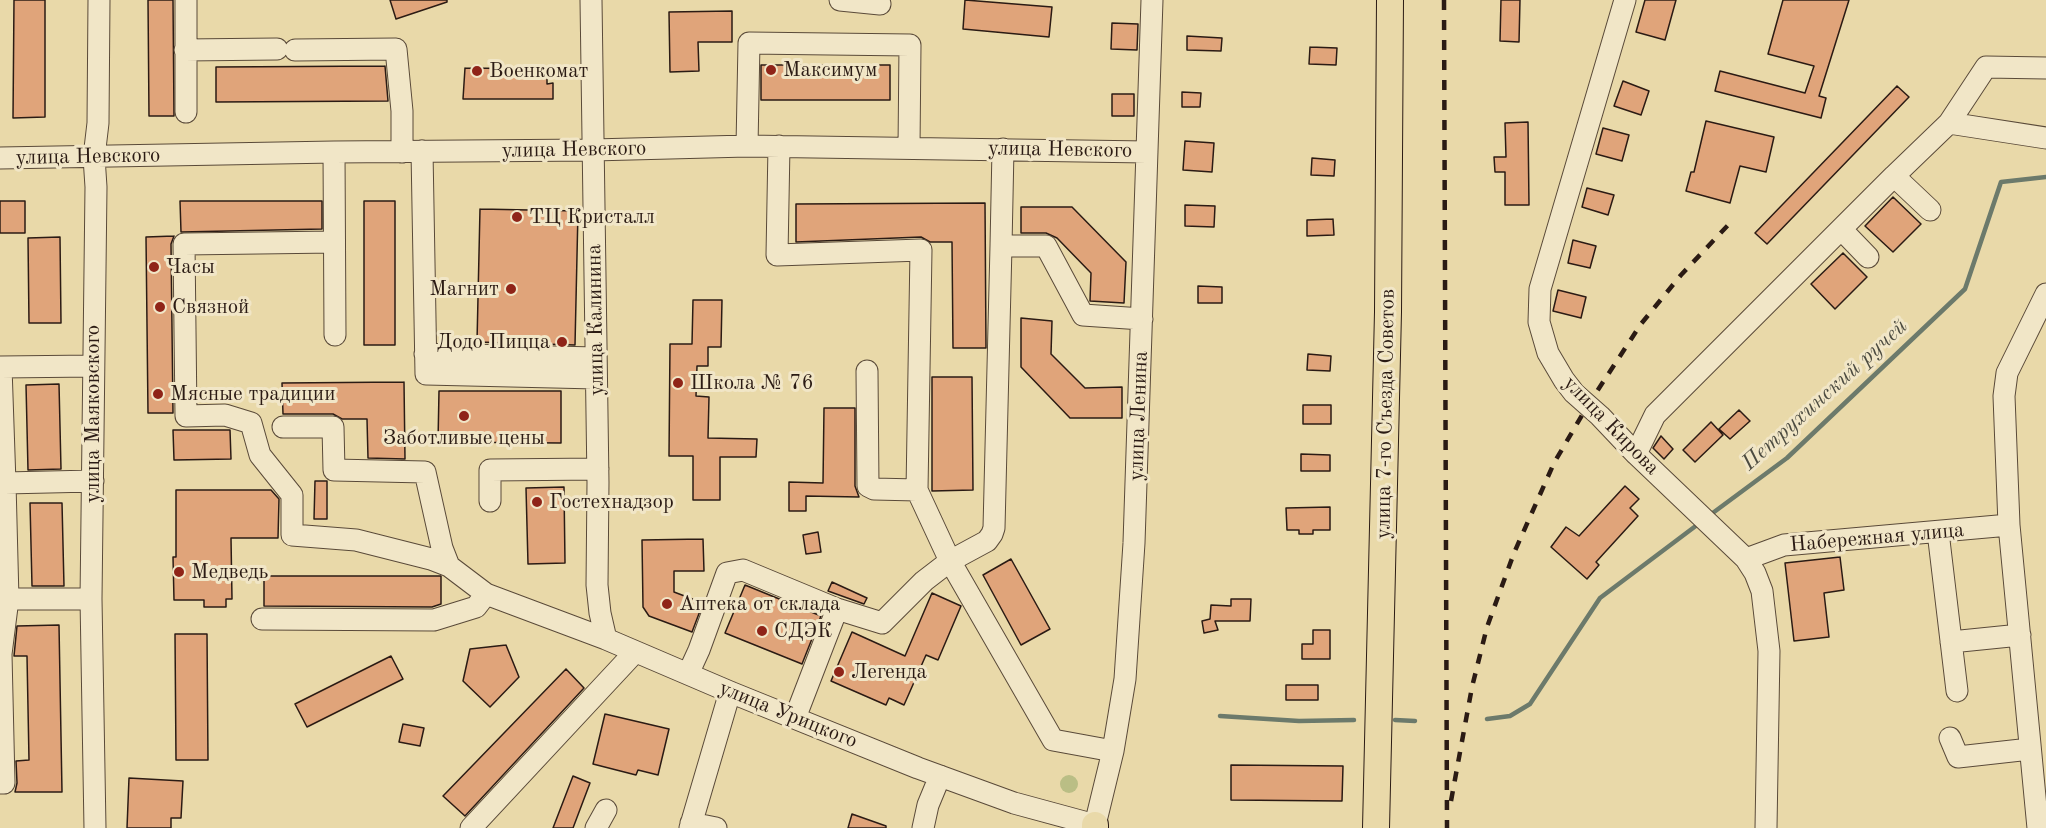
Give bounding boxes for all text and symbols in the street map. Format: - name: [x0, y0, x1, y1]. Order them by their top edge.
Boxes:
- place label: Максимум: [783, 57, 877, 83]
- place label: Военкомат: [489, 58, 588, 84]
- marker: Максимум: [764, 63, 778, 77]
- marker: Военкомат: [470, 64, 484, 78]
- street label: улица Невского: [502, 136, 646, 164]
- street label: улица Невского: [988, 136, 1132, 164]
- street label: улица Невского: [16, 143, 160, 171]
- place label: ТЦ Кристалл: [529, 204, 655, 230]
- marker: ТЦ Кристалл: [510, 210, 524, 224]
- street label: улица Калинина: [582, 244, 610, 396]
- place label: Часы: [166, 254, 215, 280]
- marker: Часы: [147, 260, 161, 274]
- place label: Магнит: [429, 276, 499, 302]
- marker: Магнит: [504, 282, 518, 296]
- street label: улица 7-го Съезда Советов: [1371, 289, 1401, 539]
- place label: Связной: [172, 294, 249, 320]
- marker: Связной: [153, 300, 167, 314]
- water label: Петрухинский ручей: [1737, 314, 1913, 476]
- street label: улица Маяковского: [80, 325, 106, 503]
- place label: Додо Пицца: [437, 329, 550, 355]
- marker: Додо Пицца: [555, 335, 569, 349]
- street label: улица Ленина: [1124, 350, 1154, 482]
- place label: Школа № 76: [690, 370, 814, 396]
- street label: улица Кирова: [1558, 371, 1664, 481]
- marker: Школа № 76: [671, 376, 685, 390]
- place label: Мясные традиции: [170, 381, 335, 407]
- marker: Мясные традиции: [151, 387, 165, 401]
- marker: Заботливые цены: [457, 409, 471, 423]
- place label: Заботливые цены: [383, 425, 545, 451]
- place label: Гостехнадзор: [549, 489, 674, 515]
- marker: Гостехнадзор: [530, 495, 544, 509]
- street label: Набережная улица: [1789, 518, 1965, 558]
- place label: Медведь: [191, 559, 268, 585]
- marker: Медведь: [172, 565, 186, 579]
- place label: Аптека от склада: [679, 591, 840, 617]
- marker: Аптека от склада: [660, 597, 674, 611]
- place label: СДЭК: [774, 618, 832, 644]
- marker: СДЭК: [755, 624, 769, 638]
- place label: Легенда: [851, 659, 927, 685]
- marker: Легенда: [832, 665, 846, 679]
- street label: улица Урицкого: [715, 676, 861, 754]

